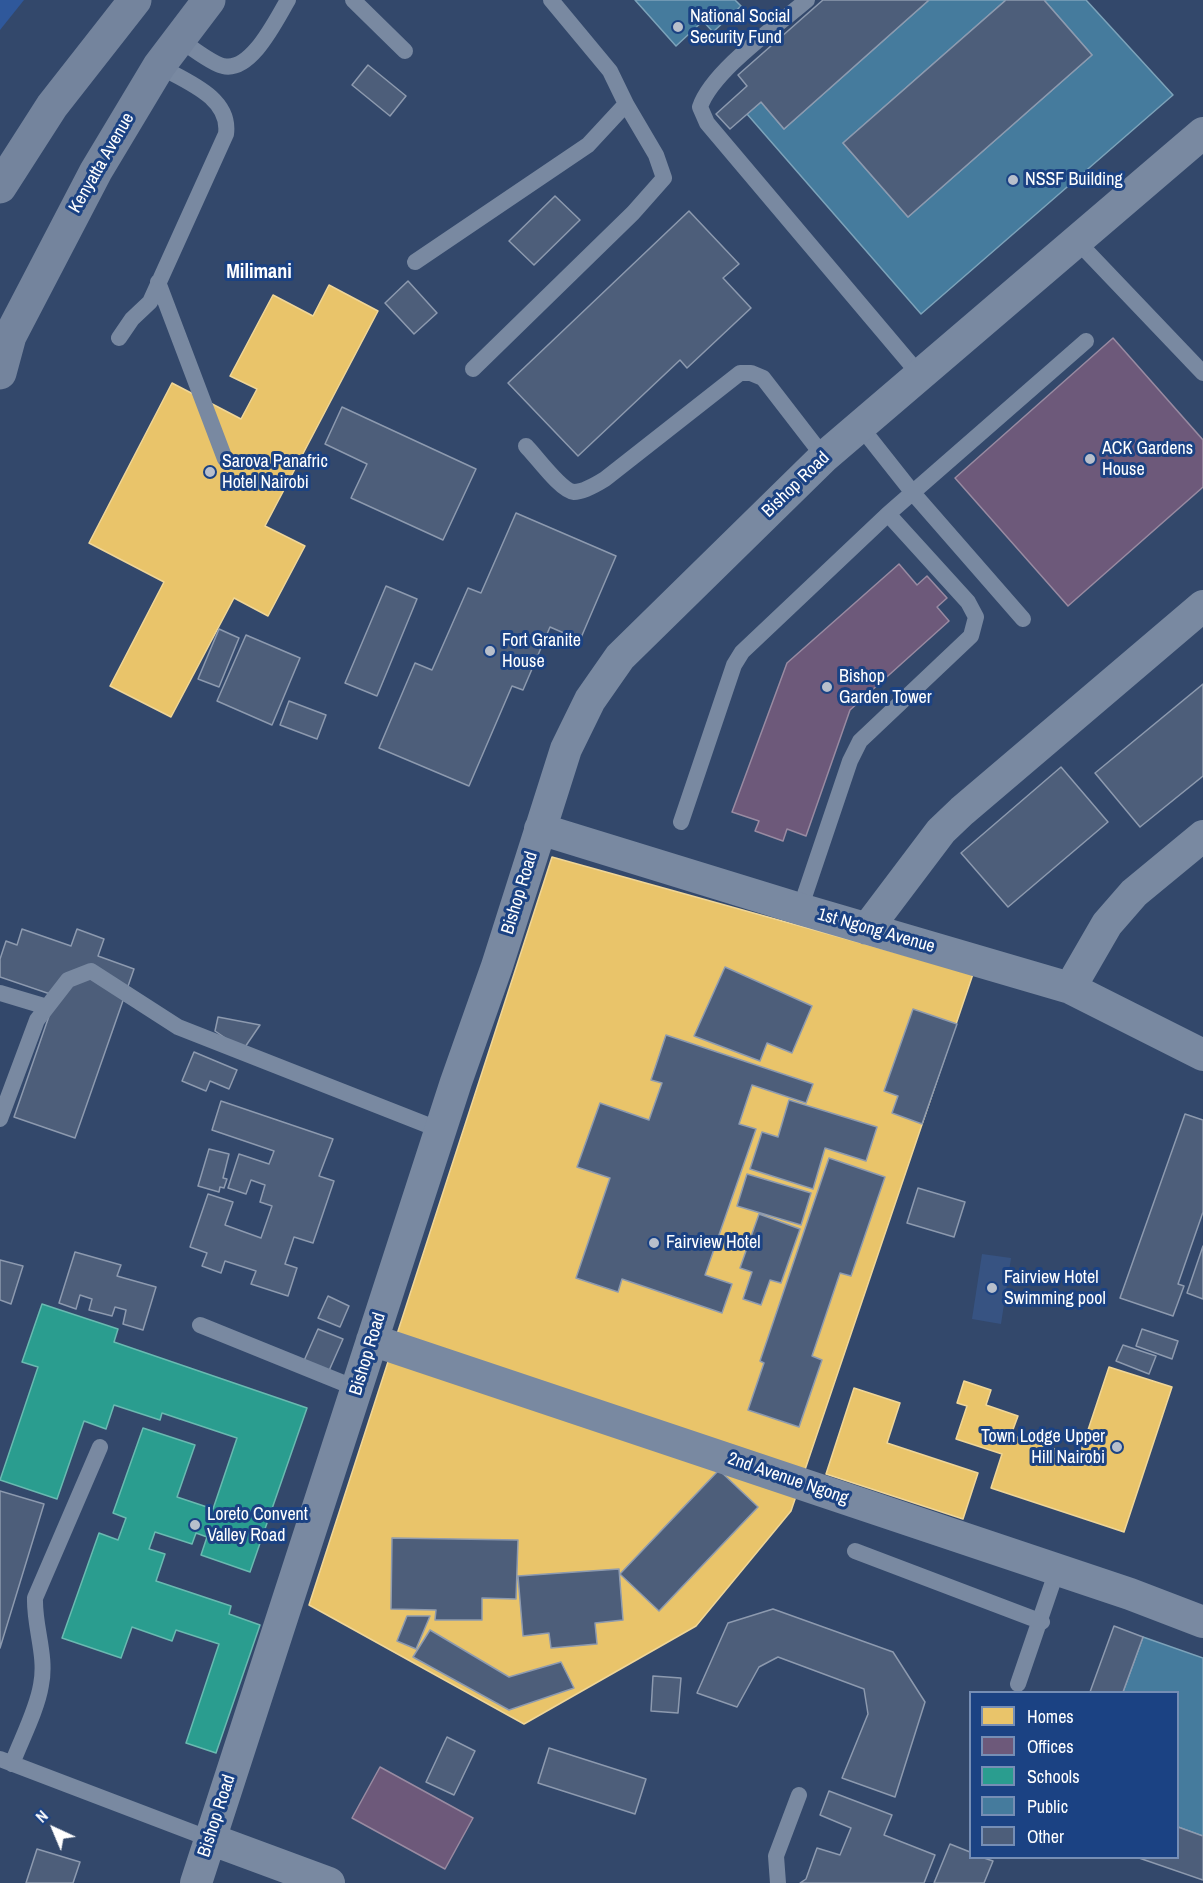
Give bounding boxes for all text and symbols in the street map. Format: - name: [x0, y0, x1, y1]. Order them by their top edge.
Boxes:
- place label: National Social Security Fund: [690, 6, 790, 48]
- marker: National Social Security Fund: [671, 20, 685, 34]
- street label: Kenyatta Avenue: [65, 109, 139, 217]
- place label: NSSF Building: [1025, 169, 1123, 191]
- marker: NSSF Building: [1006, 173, 1020, 187]
- district label: Milimani: [226, 261, 292, 285]
- place label: ACK Gardens House: [1102, 438, 1193, 480]
- street label: Bishop Road: [758, 448, 834, 522]
- place label: Sarova Panafric Hotel Nairobi: [222, 451, 328, 494]
- marker: ACK Gardens House: [1083, 452, 1097, 466]
- marker: Sarova Panafric Hotel Nairobi: [203, 465, 217, 479]
- place label: Fort Granite House: [502, 630, 581, 672]
- marker: Fort Granite House: [483, 644, 497, 658]
- place label: Bishop Garden Tower: [839, 666, 932, 708]
- marker: Bishop Garden Tower: [820, 680, 834, 694]
- street label: Bishop Road: [497, 849, 543, 937]
- street label: 1st Ngong Avenue: [815, 904, 937, 958]
- place label: Fairview Hotel: [666, 1232, 760, 1254]
- marker: Fairview Hotel: [647, 1236, 661, 1250]
- place label: Fairview Hotel Swimming pool: [1004, 1267, 1106, 1310]
- marker: Fairview Hotel Swimming pool: [985, 1281, 999, 1295]
- street label: Bishop Road: [345, 1310, 391, 1398]
- place label: Town Lodge Upper Hill Nairobi: [981, 1426, 1105, 1468]
- marker: Town Lodge Upper Hill Nairobi: [1110, 1440, 1124, 1454]
- street label: 2nd Avenue Ngong: [725, 1448, 851, 1510]
- place label: Loreto Convent Valley Road: [207, 1504, 308, 1546]
- marker: Loreto Convent Valley Road: [188, 1518, 202, 1532]
- legend: [969, 1691, 1179, 1859]
- text: Homes: [1027, 1704, 1074, 1729]
- text: Offices: [1027, 1734, 1074, 1759]
- text: Schools: [1027, 1764, 1080, 1789]
- street label: Bishop Road: [194, 1772, 240, 1860]
- text: Public: [1027, 1794, 1068, 1819]
- north arrow: [24, 1799, 84, 1859]
- text: N: [30, 1805, 53, 1827]
- text: Other: [1027, 1824, 1064, 1849]

